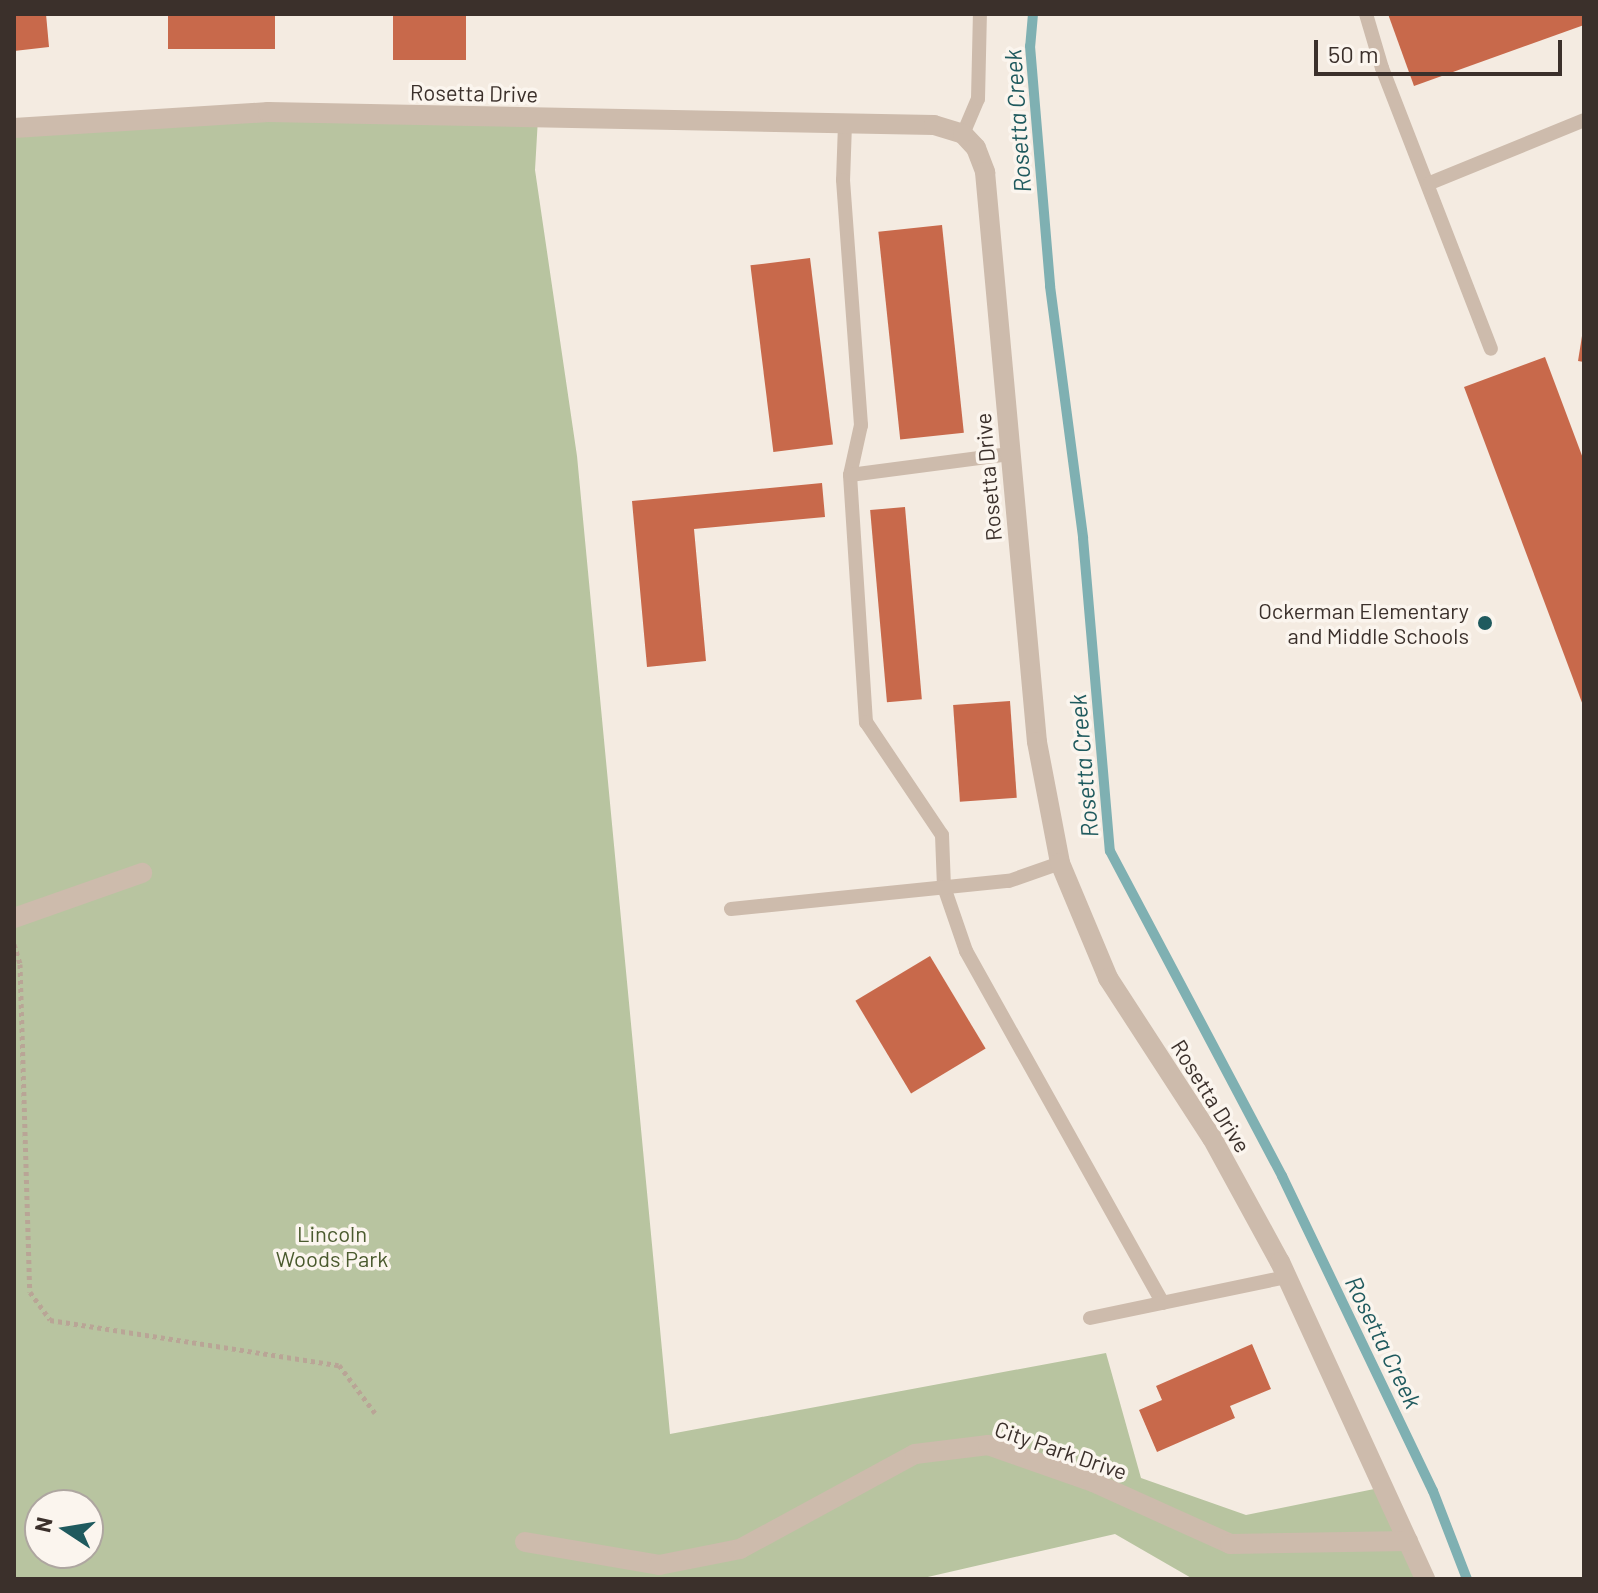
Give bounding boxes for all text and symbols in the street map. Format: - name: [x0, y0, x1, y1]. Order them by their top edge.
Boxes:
- scale bar: [1318, 24, 1566, 74]
- text: 50 m: [1328, 39, 1379, 68]
- water label: Rosetta Creek: [998, 48, 1036, 194]
- street label: Rosetta Drive: [410, 79, 538, 107]
- street label: Rosetta Drive: [969, 412, 1007, 542]
- place label: Ockerman Elementary and Middle Schools: [1258, 597, 1469, 648]
- marker: Ockerman Elementary and Middle Schools: [1476, 614, 1494, 632]
- water label: Rosetta Creek: [1062, 693, 1104, 839]
- street label: Rosetta Drive: [1166, 1035, 1256, 1157]
- park label: Lincoln Woods Park: [276, 1220, 388, 1272]
- water label: Rosetta Creek: [1340, 1271, 1428, 1413]
- street label: City Park Drive: [991, 1415, 1131, 1485]
- north arrow: [24, 1489, 104, 1569]
- text: N: [28, 1515, 57, 1534]

